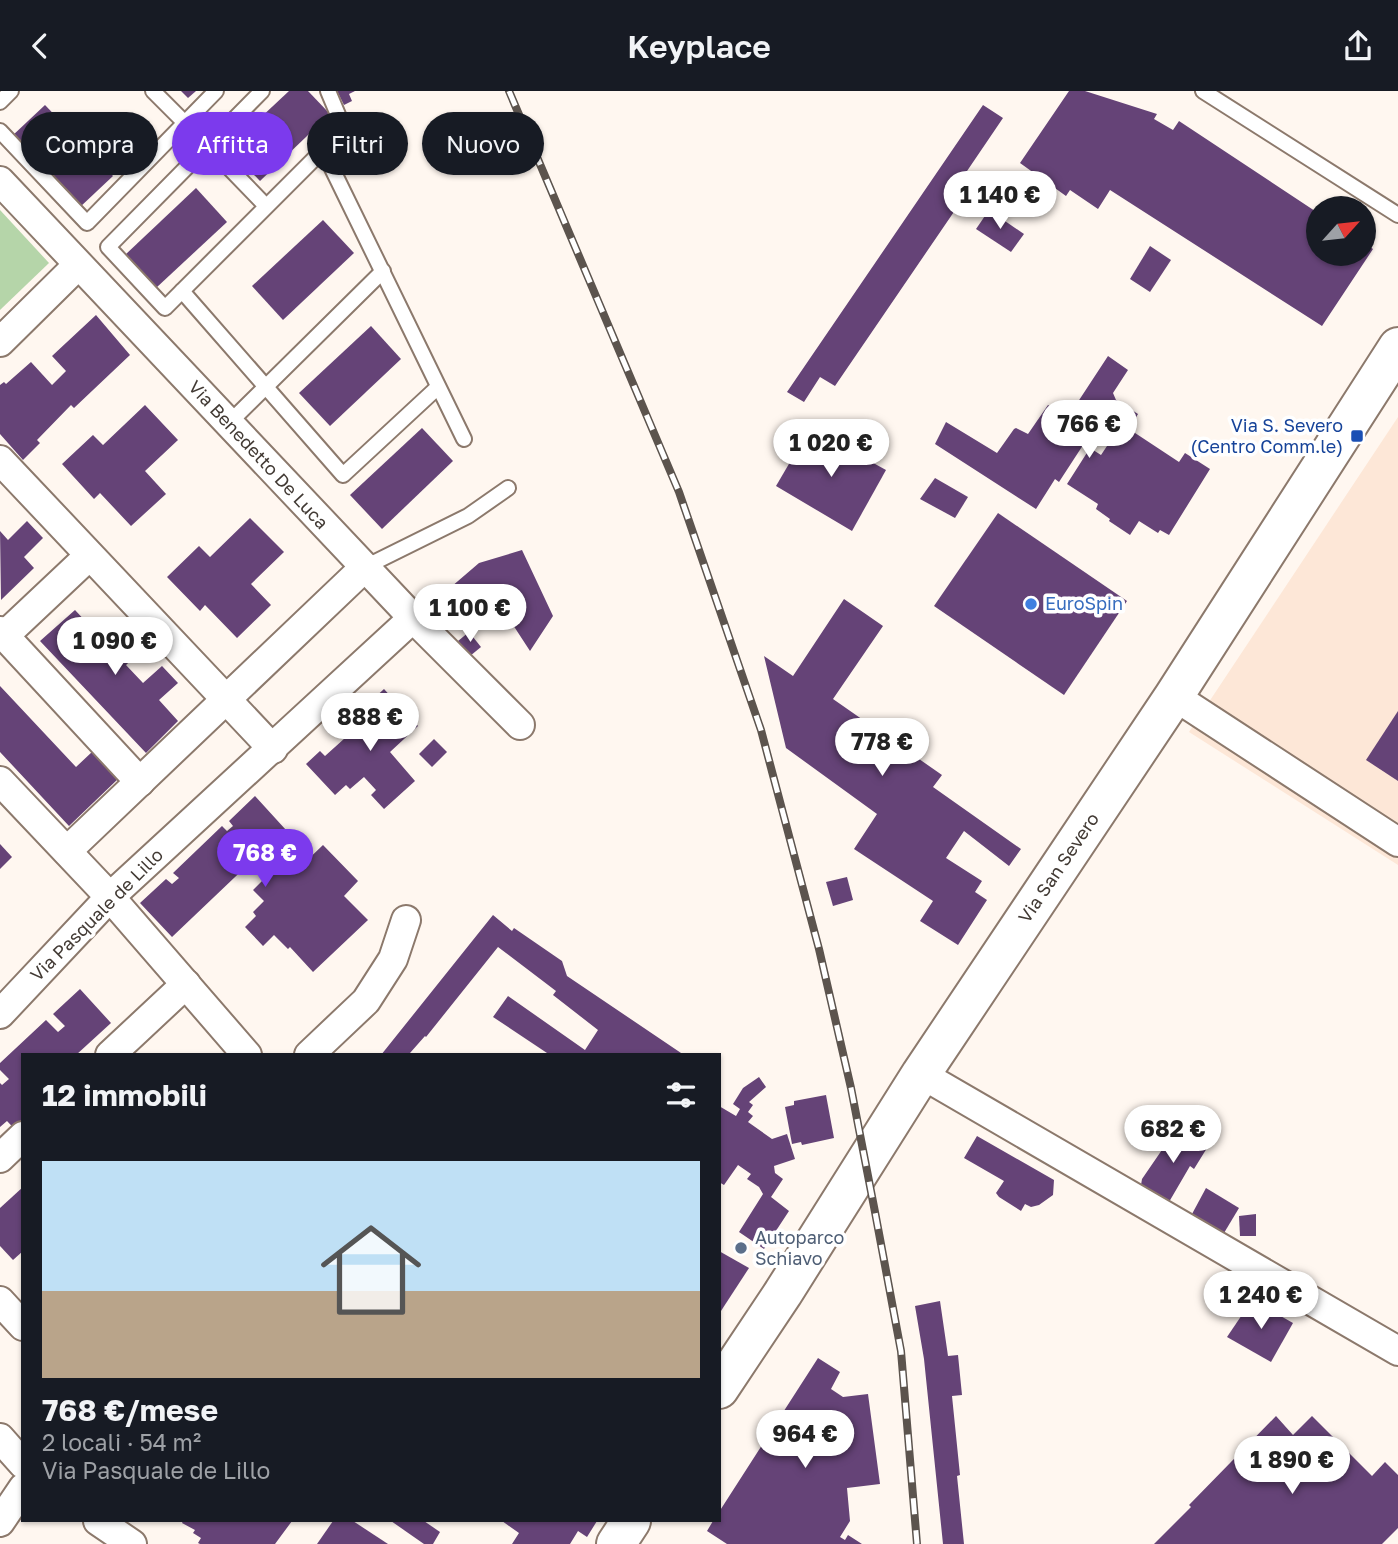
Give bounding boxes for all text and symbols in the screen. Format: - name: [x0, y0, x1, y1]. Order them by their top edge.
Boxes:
- icon: back: [21, 27, 59, 65]
- text: Keyplace: [627, 27, 771, 65]
- icon: share: [1339, 27, 1377, 65]
- chip: Compra: [21, 112, 158, 175]
- chip: Affitta: [172, 112, 293, 175]
- chip: Filtri: [307, 112, 408, 175]
- chip: Nuovo: [422, 112, 544, 175]
- pin: 1 140 €: [935, 171, 1065, 231]
- text: 1 140 €: [960, 180, 1040, 208]
- north arrow: [1306, 196, 1376, 266]
- map controls: [1306, 196, 1376, 266]
- street label: Via Benedetto De Luca: [184, 376, 333, 533]
- pin: 766 €: [1040, 401, 1138, 460]
- text: 766 €: [1057, 409, 1121, 437]
- place label: Via S. Severo (Centro Comm.le): [1190, 414, 1343, 457]
- pin: 1 020 €: [766, 419, 896, 479]
- text: 1 020 €: [789, 428, 873, 456]
- marker: Via S. Severo (Centro Comm.le): [1349, 428, 1365, 444]
- pin: 1 100 €: [405, 585, 535, 644]
- place label: EuroSpin: [1045, 592, 1123, 614]
- text: 1 100 €: [429, 593, 511, 621]
- marker: EuroSpin: [1023, 596, 1039, 612]
- pin: 1 090 €: [50, 617, 180, 677]
- text: 1 090 €: [73, 626, 157, 654]
- pin: 888 €: [321, 693, 419, 753]
- text: 888 €: [337, 702, 403, 730]
- pin: 778 €: [833, 719, 931, 778]
- text: 778 €: [851, 727, 913, 755]
- street label: Via San Severo: [1013, 808, 1103, 927]
- pin: 768 €: [216, 829, 314, 889]
- text: 768 €: [233, 838, 297, 866]
- street label: Via Pasquale de Lillo: [25, 843, 167, 985]
- icon: filters: [662, 1076, 700, 1114]
- text: 12 immobili: [42, 1077, 207, 1113]
- pin: 682 €: [1124, 1105, 1222, 1165]
- text: 682 €: [1140, 1114, 1206, 1142]
- icon: home: [308, 1207, 434, 1333]
- place label: Autoparco Schiavo: [755, 1226, 844, 1269]
- marker: Autoparco Schiavo: [733, 1240, 749, 1256]
- pin: 1 240 €: [1196, 1271, 1326, 1331]
- text: 1 240 €: [1220, 1280, 1302, 1308]
- text: 768 €/mese: [42, 1392, 218, 1428]
- pin: 964 €: [756, 1411, 854, 1470]
- text: 964 €: [772, 1419, 838, 1447]
- text: 2 locali · 54 m²: [42, 1428, 201, 1456]
- pin: 1 890 €: [1227, 1437, 1357, 1496]
- text: 1 890 €: [1250, 1445, 1334, 1473]
- text: Via Pasquale de Lillo: [42, 1456, 270, 1484]

